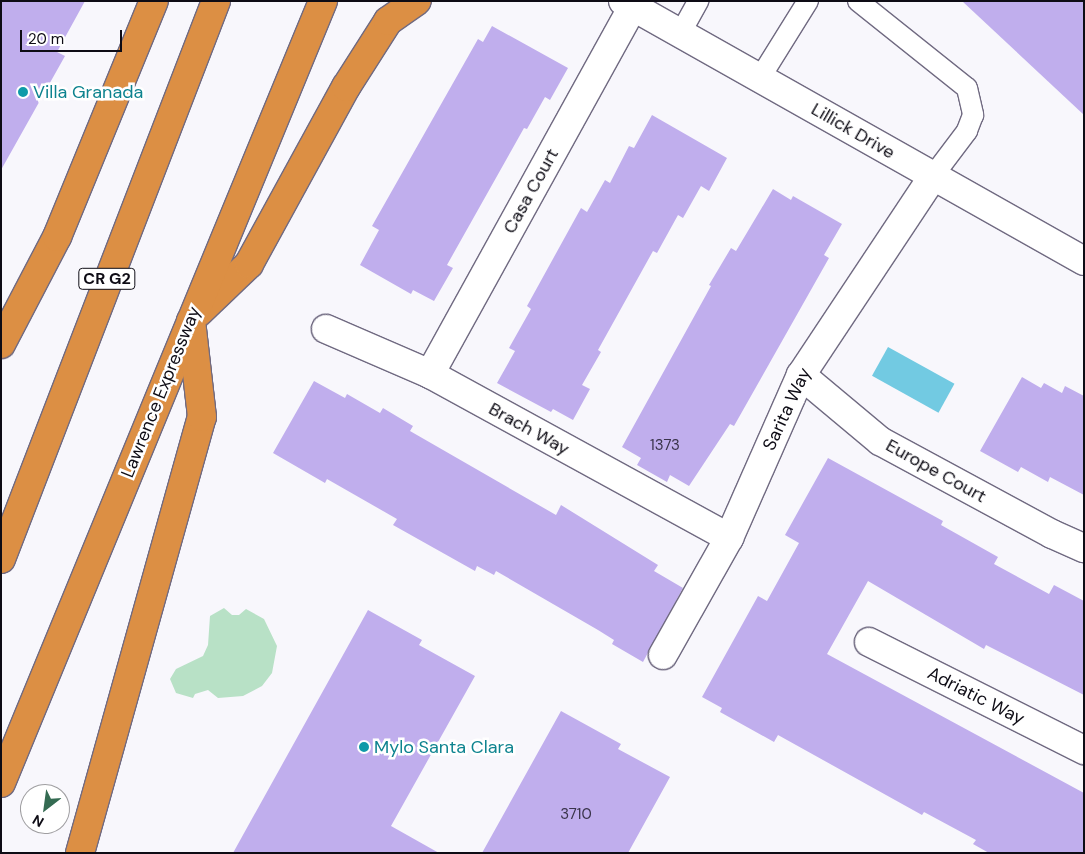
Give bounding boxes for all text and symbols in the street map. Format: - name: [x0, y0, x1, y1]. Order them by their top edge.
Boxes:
- scale bar: [22, 20, 125, 52]
- text: 20 m: [28, 29, 64, 49]
- place label: Villa Granada: [33, 81, 143, 103]
- marker: Villa Granada: [17, 86, 29, 98]
- street label: Lillick Drive: [807, 98, 899, 164]
- street label: Casa Court: [499, 145, 563, 237]
- road number: CR G2: [78, 266, 136, 292]
- street label: Lawrence Expressway: [117, 303, 205, 481]
- street label: Sarita Way: [758, 364, 816, 454]
- street label: Brach Way: [485, 398, 573, 460]
- street label: Europe Court: [882, 435, 990, 507]
- house number: 1373: [650, 437, 680, 455]
- street label: Adriatic Way: [924, 662, 1028, 730]
- place label: Mylo Santa Clara: [374, 736, 514, 758]
- marker: Mylo Santa Clara: [358, 741, 370, 753]
- north arrow: [20, 784, 70, 834]
- house number: 3710: [560, 806, 592, 824]
- text: N: [29, 811, 47, 831]

